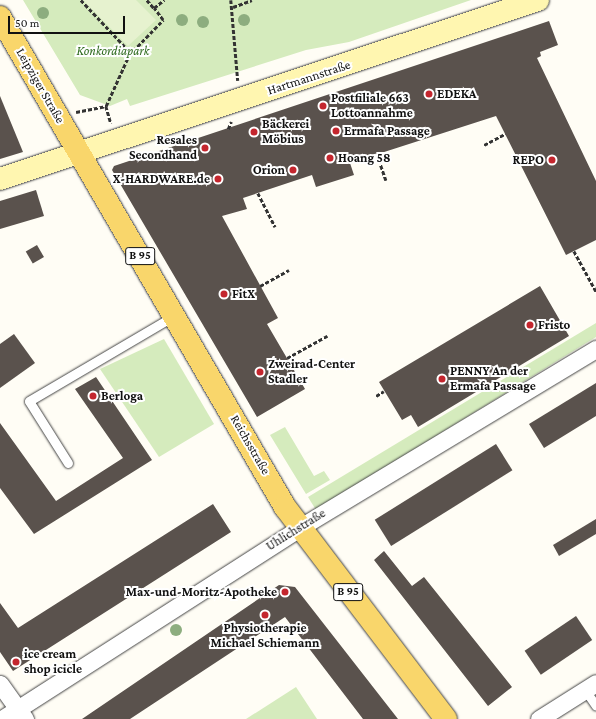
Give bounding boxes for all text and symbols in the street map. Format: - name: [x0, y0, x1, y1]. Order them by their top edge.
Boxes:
- scale bar: [10, 8, 127, 34]
- text: 50 m: [15, 16, 39, 30]
- park label: Konkordiapark: [77, 43, 149, 59]
- street label: Leipziger Straße: [12, 46, 68, 126]
- street label: Hartmannstraße: [265, 57, 353, 99]
- place label: EDEKA: [437, 86, 476, 102]
- marker: EDEKA: [424, 89, 434, 99]
- place label: Postfiliale 663 Lottoannahme: [331, 91, 413, 122]
- marker: Postfiliale 663 Lottoannahme: [318, 101, 328, 111]
- place label: Bäckerei Möbius: [262, 117, 309, 148]
- place label: Ermafa Passage: [344, 123, 430, 139]
- marker: Ermafa Passage: [331, 126, 341, 136]
- marker: Bäckerei Möbius: [249, 127, 259, 137]
- place label: Resales Secondhand: [129, 133, 197, 164]
- marker: Resales Secondhand: [200, 143, 210, 153]
- place label: Hoang 58: [338, 150, 390, 166]
- place label: REPO: [513, 152, 544, 168]
- marker: Hoang 58: [325, 153, 335, 163]
- marker: REPO: [547, 155, 557, 165]
- place label: Orion: [253, 162, 285, 178]
- marker: Orion: [288, 165, 298, 175]
- place label: X-HARDWARE.de: [113, 171, 210, 187]
- marker: X-HARDWARE.de: [213, 174, 223, 184]
- road number: B 95: [125, 246, 155, 266]
- place label: FitX: [232, 286, 255, 302]
- marker: FitX: [219, 289, 229, 299]
- place label: Fristo: [538, 317, 570, 333]
- marker: Fristo: [525, 320, 535, 330]
- place label: Zweirad-Center Stadler: [268, 357, 355, 388]
- place label: PENNY An der Ermafa Passage: [450, 364, 536, 395]
- marker: Zweirad-Center Stadler: [255, 367, 265, 377]
- marker: PENNY An der Ermafa Passage: [437, 374, 447, 384]
- place label: Berloga: [101, 388, 143, 404]
- marker: Berloga: [88, 391, 98, 401]
- street label: Reichsstraße: [227, 412, 273, 478]
- street label: Uhlichstraße: [263, 506, 329, 554]
- road number: B 95: [333, 582, 363, 602]
- place label: Max-und-Moritz-Apotheke: [126, 584, 277, 600]
- marker: Max-und-Moritz-Apotheke: [280, 587, 290, 597]
- marker: Physiotherapie Michael Schiemann: [260, 610, 270, 620]
- place label: Physiotherapie Michael Schiemann: [211, 621, 319, 652]
- place label: ice cream shop icicle: [24, 647, 82, 678]
- marker: ice cream shop icicle: [11, 657, 21, 667]

